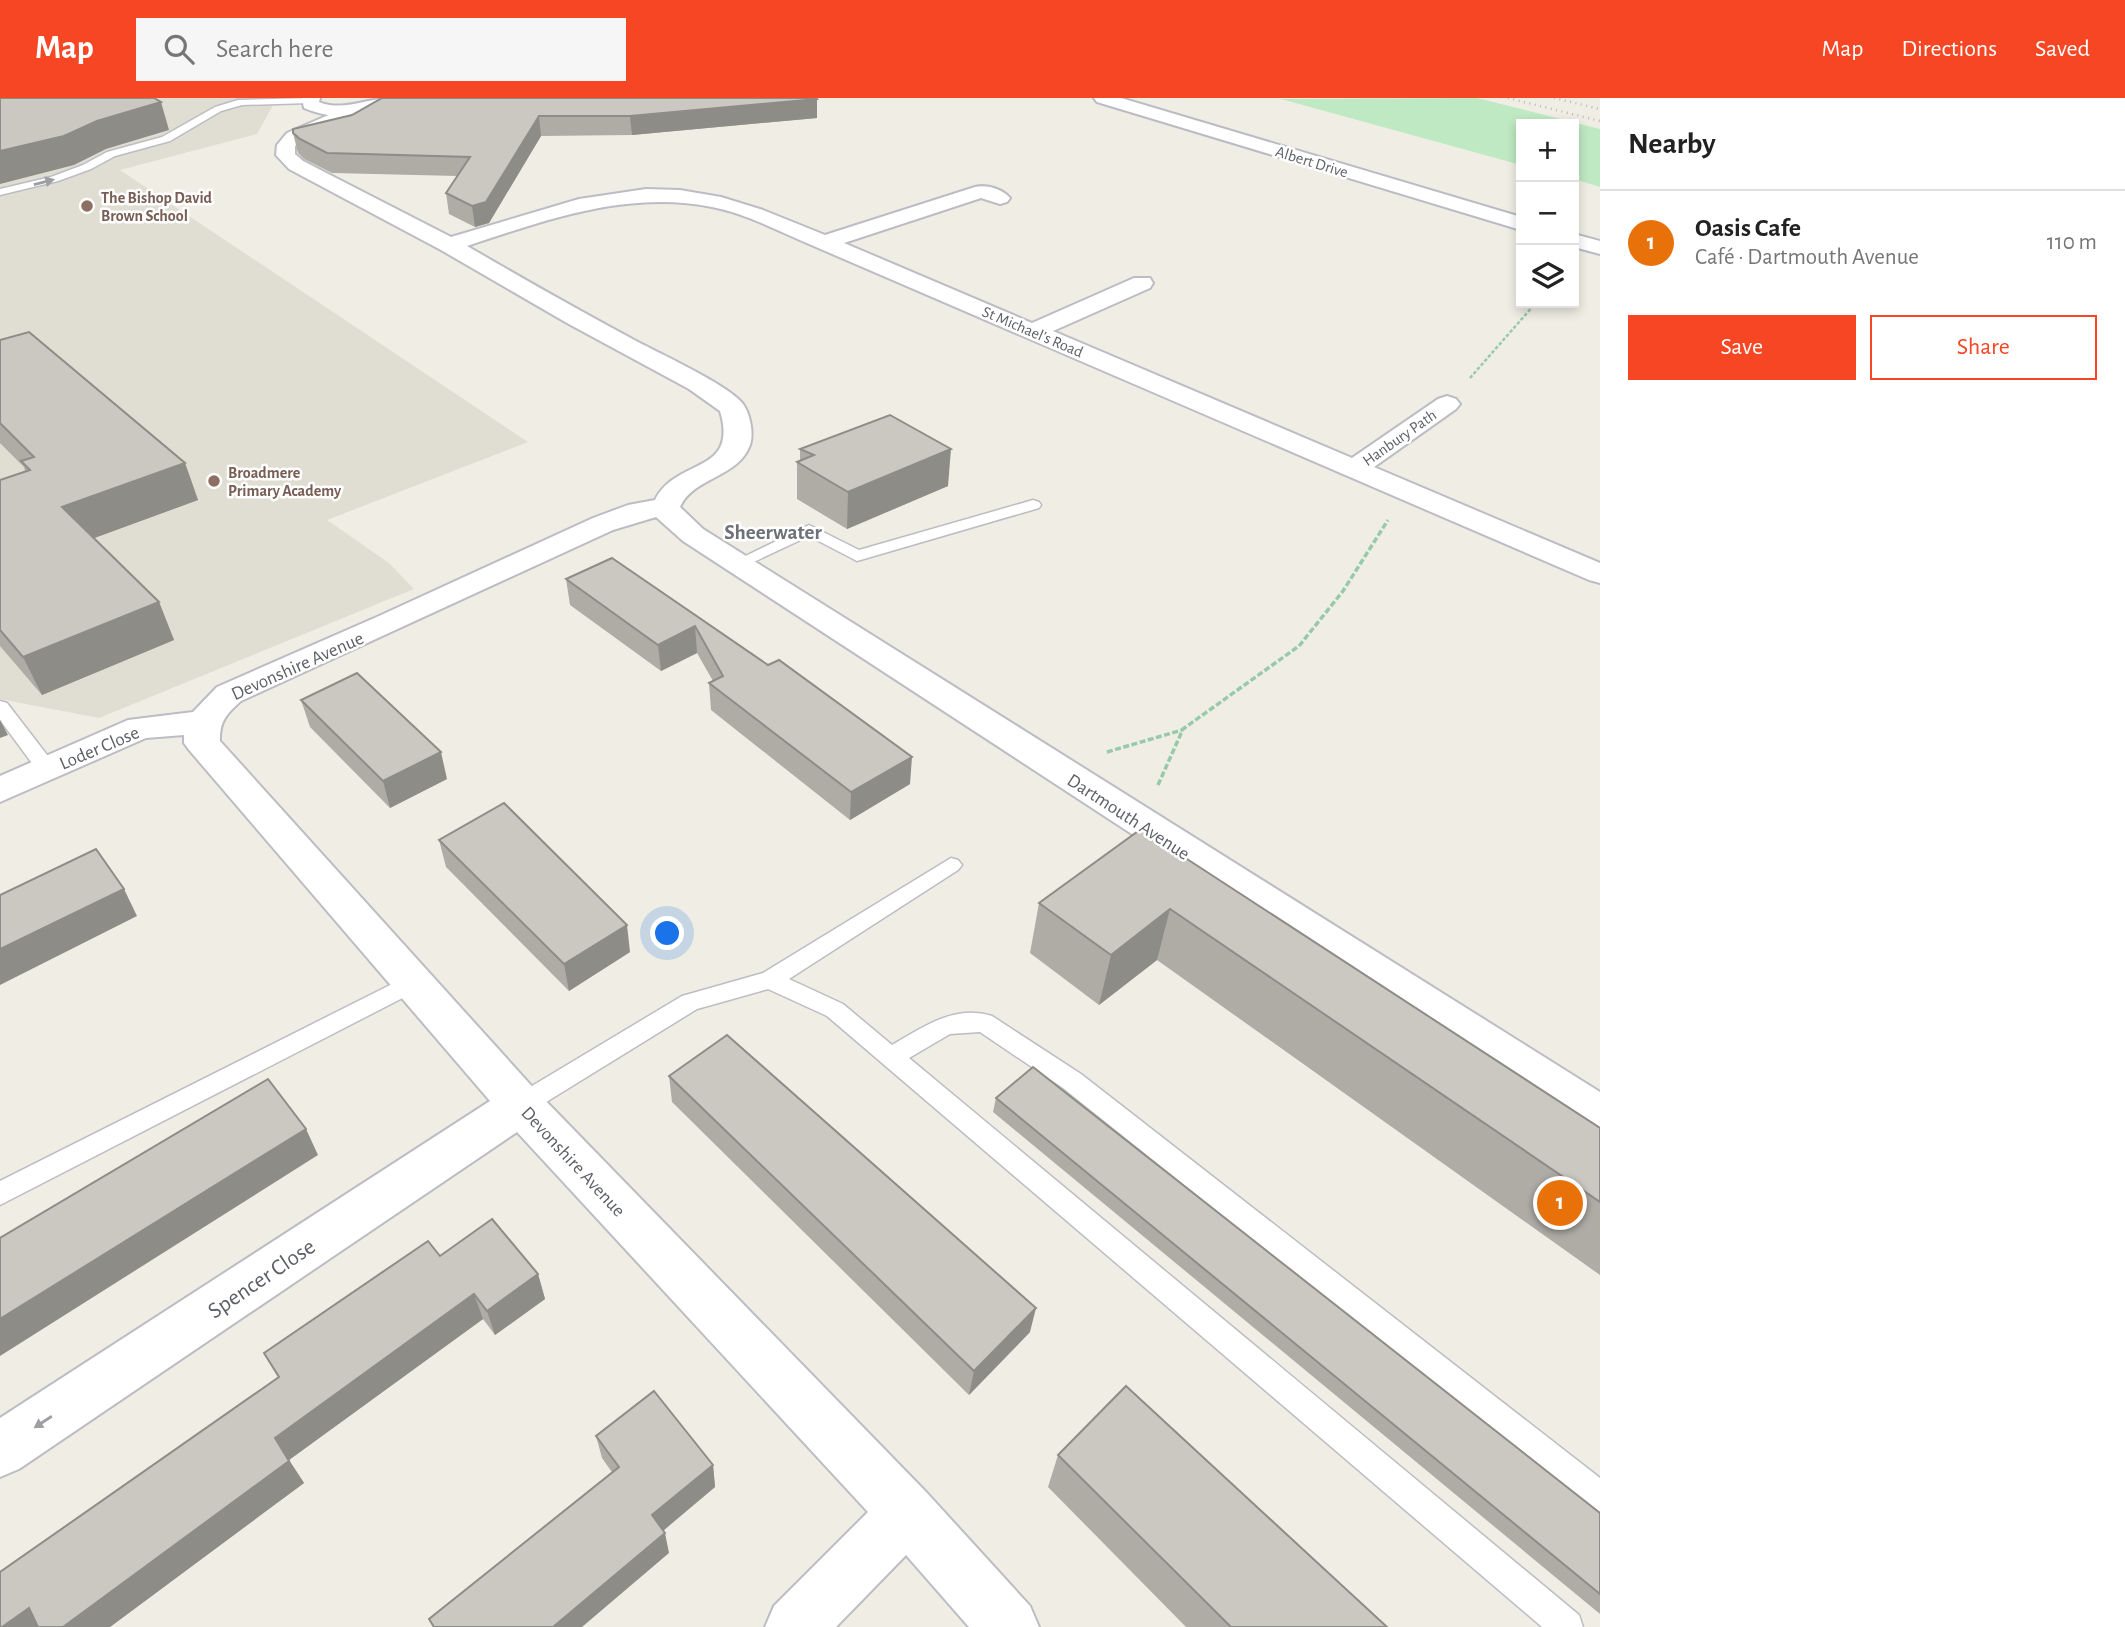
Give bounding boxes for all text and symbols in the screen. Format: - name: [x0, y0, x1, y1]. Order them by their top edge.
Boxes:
- search box: [136, 18, 626, 81]
- icon: search: [160, 30, 198, 68]
- text: Map: [35, 32, 94, 65]
- text: Search here: [216, 36, 334, 62]
- text: Map: [1821, 37, 1863, 61]
- text: Directions: [1901, 37, 1997, 61]
- text: Saved: [2035, 37, 2090, 61]
- map controls: [1516, 119, 1579, 308]
- button: +: [1516, 119, 1579, 182]
- text: Nearby: [1628, 129, 1716, 159]
- street label: Albert Drive: [1274, 143, 1350, 181]
- one-way arrow: [33, 176, 55, 187]
- button: −: [1516, 182, 1579, 245]
- place label: The Bishop David Brown School: [101, 190, 213, 224]
- marker: The Bishop David Brown School: [79, 198, 95, 214]
- text: Oasis Cafe: [1695, 215, 1801, 241]
- text: 1: [1647, 231, 1655, 254]
- text: 110 m: [2047, 231, 2097, 254]
- button: layers: [1516, 245, 1579, 308]
- text: Café · Dartmouth Avenue: [1695, 246, 1919, 269]
- street label: St Michael's Road: [980, 303, 1085, 360]
- button: Save: [1628, 315, 1856, 380]
- button: Share: [1870, 315, 2097, 380]
- street label: Hanbury Path: [1360, 407, 1440, 470]
- place label: Broadmere Primary Academy: [228, 465, 342, 500]
- marker: Broadmere Primary Academy: [206, 473, 222, 489]
- district label: Sheerwater: [724, 522, 822, 543]
- street label: Devonshire Avenue: [229, 629, 367, 704]
- street label: Loder Close: [57, 723, 142, 774]
- street label: Dartmouth Avenue: [1064, 771, 1193, 864]
- your location: [650, 916, 684, 950]
- street label: Devonshire Avenue: [517, 1103, 628, 1221]
- pin: 1: [1537, 1177, 1583, 1229]
- street label: Spencer Close: [204, 1235, 320, 1323]
- one-way arrow: [33, 1416, 53, 1429]

